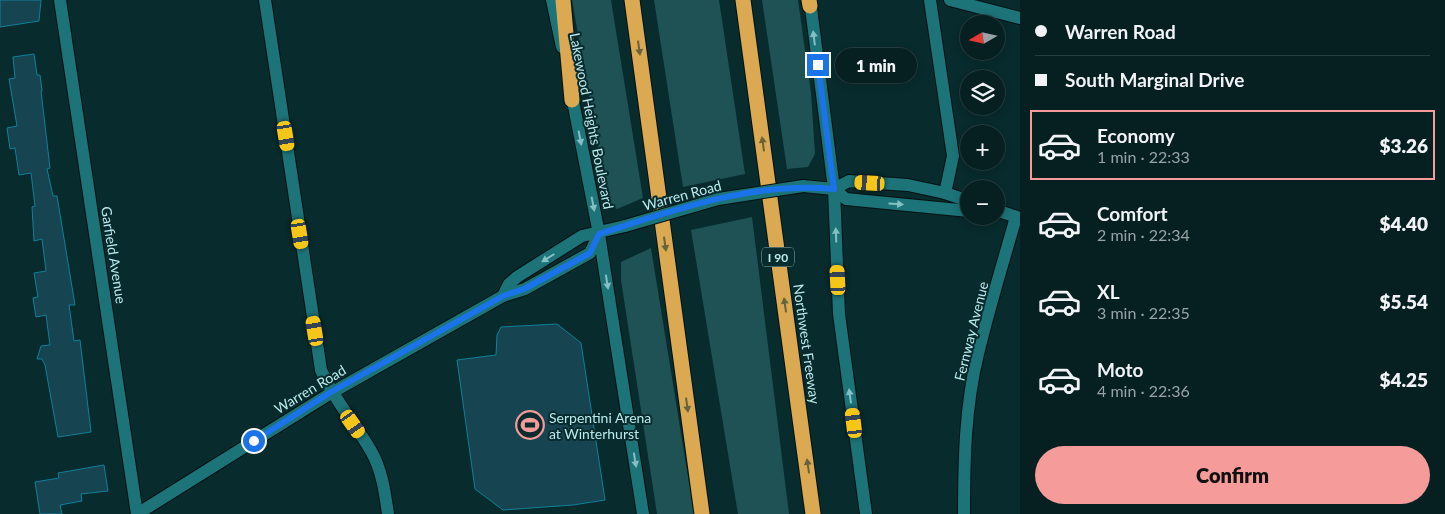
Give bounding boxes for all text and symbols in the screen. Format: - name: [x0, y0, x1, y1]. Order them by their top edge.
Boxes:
- north arrow: [960, 15, 1005, 60]
- map controls: [960, 15, 1005, 225]
- text: Warren Road: [1065, 20, 1176, 43]
- one-way arrow: [810, 30, 818, 46]
- street label: Lakewood Heights Boulevard: [567, 31, 617, 211]
- one-way arrow: [635, 41, 643, 57]
- callout: 1 min: [836, 48, 918, 82]
- route end: [807, 54, 829, 76]
- text: 1 min: [856, 56, 896, 75]
- text: South Marginal Drive: [1065, 68, 1244, 91]
- button: layers: [960, 70, 1005, 115]
- car: [276, 120, 295, 152]
- icon: car: [1037, 123, 1082, 168]
- text: Economy: [1097, 124, 1175, 147]
- button: +: [960, 125, 1005, 170]
- one-way arrow: [576, 130, 584, 145]
- text: $3.26: [1379, 134, 1428, 157]
- one-way arrow: [758, 135, 766, 151]
- text: 1 min · 22:33: [1097, 147, 1190, 166]
- car: [854, 175, 885, 191]
- street label: Warren Road: [641, 176, 723, 214]
- button: −: [960, 180, 1005, 225]
- one-way arrow: [590, 197, 598, 213]
- one-way arrow: [888, 200, 904, 208]
- icon: car: [1037, 201, 1082, 246]
- text: Comfort: [1097, 202, 1168, 225]
- street label: Garfield Avenue: [98, 205, 130, 305]
- text: $4.40: [1379, 212, 1428, 235]
- car: [290, 218, 309, 250]
- text: 2 min · 22:34: [1097, 225, 1190, 244]
- one-way arrow: [831, 226, 839, 242]
- one-way arrow: [661, 236, 669, 252]
- road number: I 90: [762, 248, 794, 266]
- one-way arrow: [542, 253, 555, 262]
- car: [829, 265, 846, 295]
- one-way arrow: [603, 274, 611, 290]
- icon: car: [1037, 279, 1082, 324]
- street label: Fernway Avenue: [950, 280, 992, 382]
- text: XL: [1097, 280, 1120, 303]
- street label: Northwest Freeway: [790, 283, 824, 406]
- text: $5.54: [1379, 290, 1428, 313]
- one-way arrow: [781, 296, 789, 312]
- text: 3 min · 22:35: [1097, 303, 1190, 322]
- car: [305, 315, 324, 347]
- icon: car: [1037, 357, 1082, 402]
- text: Moto: [1097, 358, 1143, 381]
- street label: Warren Road: [271, 361, 349, 417]
- text: $4.25: [1379, 368, 1428, 391]
- text: 4 min · 22:36: [1097, 381, 1190, 400]
- one-way arrow: [846, 388, 854, 404]
- one-way arrow: [683, 397, 691, 413]
- car: [338, 407, 367, 441]
- car: [844, 407, 863, 439]
- place label: Serpentini Arena at Winterhurst: [549, 409, 651, 442]
- sports icon: Serpentini Arena at Winterhurst: [515, 410, 545, 440]
- route start: [243, 430, 265, 452]
- button: Confirm: [1035, 446, 1430, 504]
- one-way arrow: [631, 452, 639, 468]
- one-way arrow: [803, 457, 811, 473]

